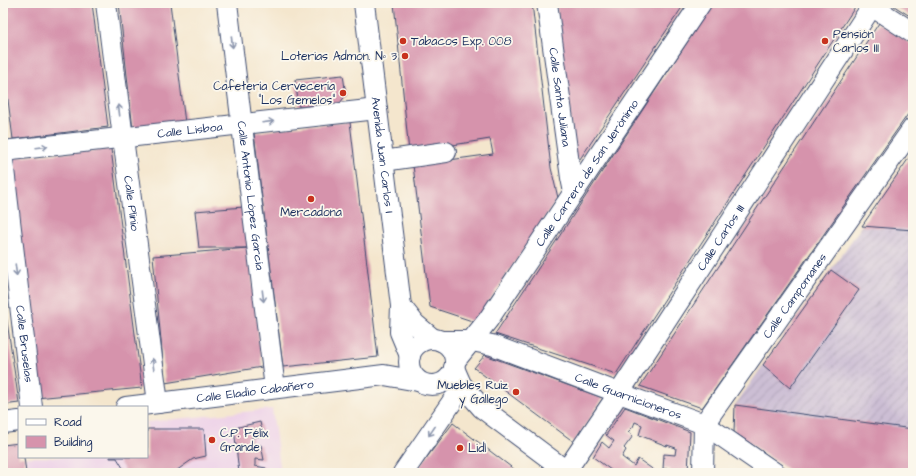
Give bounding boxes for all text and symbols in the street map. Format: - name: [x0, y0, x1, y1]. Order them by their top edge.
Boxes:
- place label: Pensión Carlos III: [833, 26, 879, 57]
- place label: Tabacos Exp. 008: [411, 33, 512, 50]
- one-way arrow: [228, 35, 236, 48]
- marker: Tabacos Exp. 008: [398, 36, 408, 46]
- marker: Pensión Carlos III: [820, 36, 830, 46]
- street label: Calle Santa Juliana: [544, 47, 575, 148]
- place label: Loterias Admon. Nº 3: [281, 48, 397, 65]
- marker: Loterias Admon. Nº 3: [400, 51, 410, 61]
- place label: Cafetería Cervecería "Los Gemelos": [213, 78, 335, 109]
- marker: Cafetería Cervecería "Los Gemelos": [338, 88, 348, 98]
- street label: Avenida Juan Carlos I: [367, 96, 398, 214]
- street label: Calle Carrera de San Jerónimo: [532, 96, 643, 250]
- one-way arrow: [115, 104, 123, 117]
- street label: Calle Lisboa: [156, 118, 223, 143]
- one-way arrow: [261, 118, 274, 125]
- street label: Calle Antonio López García: [233, 120, 268, 271]
- one-way arrow: [35, 143, 48, 151]
- street label: Calle Plinio: [119, 175, 143, 232]
- marker: Mercadona: [306, 194, 316, 204]
- street label: Calle Carlos III: [693, 201, 749, 274]
- place label: Mercadona: [280, 204, 342, 221]
- street label: Calle Campomanes: [759, 250, 831, 342]
- one-way arrow: [12, 263, 20, 276]
- one-way arrow: [259, 289, 267, 302]
- street label: Calle Bruselas: [11, 304, 37, 383]
- one-way arrow: [149, 358, 156, 371]
- street label: Calle Guarnicioneros: [572, 369, 684, 424]
- street label: Calle Eladio Cabañero: [196, 376, 315, 407]
- place label: Muebles Ruiz y Gallego: [437, 377, 508, 409]
- marker: Muebles Ruiz y Gallego: [511, 387, 521, 397]
- legend: [18, 406, 148, 458]
- text: Road: [54, 414, 82, 431]
- place label: C.P. Félix Grande: [220, 425, 269, 456]
- one-way arrow: [428, 426, 436, 437]
- text: Building: [54, 434, 92, 452]
- marker: C.P. Félix Grande: [207, 435, 217, 445]
- place label: Lidl: [468, 440, 486, 457]
- marker: Lidl: [455, 443, 465, 453]

